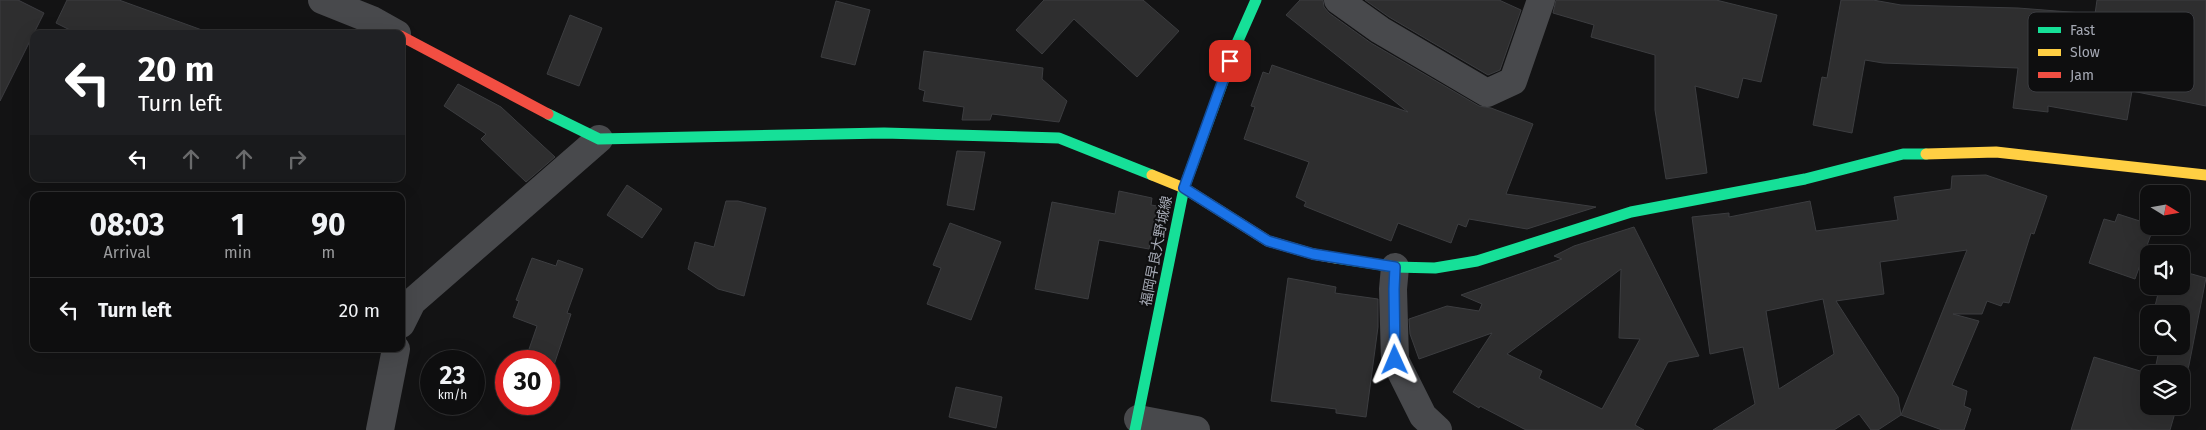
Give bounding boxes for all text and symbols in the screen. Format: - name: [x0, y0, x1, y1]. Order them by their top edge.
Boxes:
- legend: [2028, 12, 2194, 92]
- text: Fast: [2070, 22, 2096, 39]
- pin: [1209, 40, 1251, 82]
- text: Slow: [2070, 44, 2100, 61]
- icon: arrive: [1216, 47, 1244, 75]
- text: 20 m: [138, 48, 214, 90]
- icon: left: [55, 50, 120, 115]
- text: Jam: [2070, 67, 2094, 84]
- text: Turn left: [138, 90, 222, 117]
- icon: left: [124, 145, 152, 173]
- icon: ahead: [177, 145, 205, 173]
- icon: ahead: [230, 145, 258, 173]
- icon: right: [283, 145, 311, 173]
- north arrow: [2140, 185, 2190, 235]
- map controls: [2140, 185, 2190, 415]
- street label: 福岡早良大野城線: [1137, 195, 1176, 308]
- text: 08:03: [90, 207, 165, 243]
- text: 1: [231, 207, 245, 243]
- text: 90: [311, 207, 346, 243]
- text: Arrival: [104, 243, 150, 262]
- text: min: [224, 243, 252, 262]
- text: m: [321, 243, 335, 262]
- button: sound: [2140, 245, 2190, 295]
- icon: left: [55, 296, 83, 324]
- text: Turn left: [98, 299, 172, 322]
- text: 20 m: [339, 299, 380, 322]
- button: search: [2140, 305, 2190, 355]
- position arrow: [1368, 333, 1420, 385]
- speed limit sign: 30: [495, 350, 560, 415]
- text: 23: [440, 361, 465, 391]
- button: layers: [2140, 365, 2190, 415]
- text: km/h: [438, 388, 467, 402]

